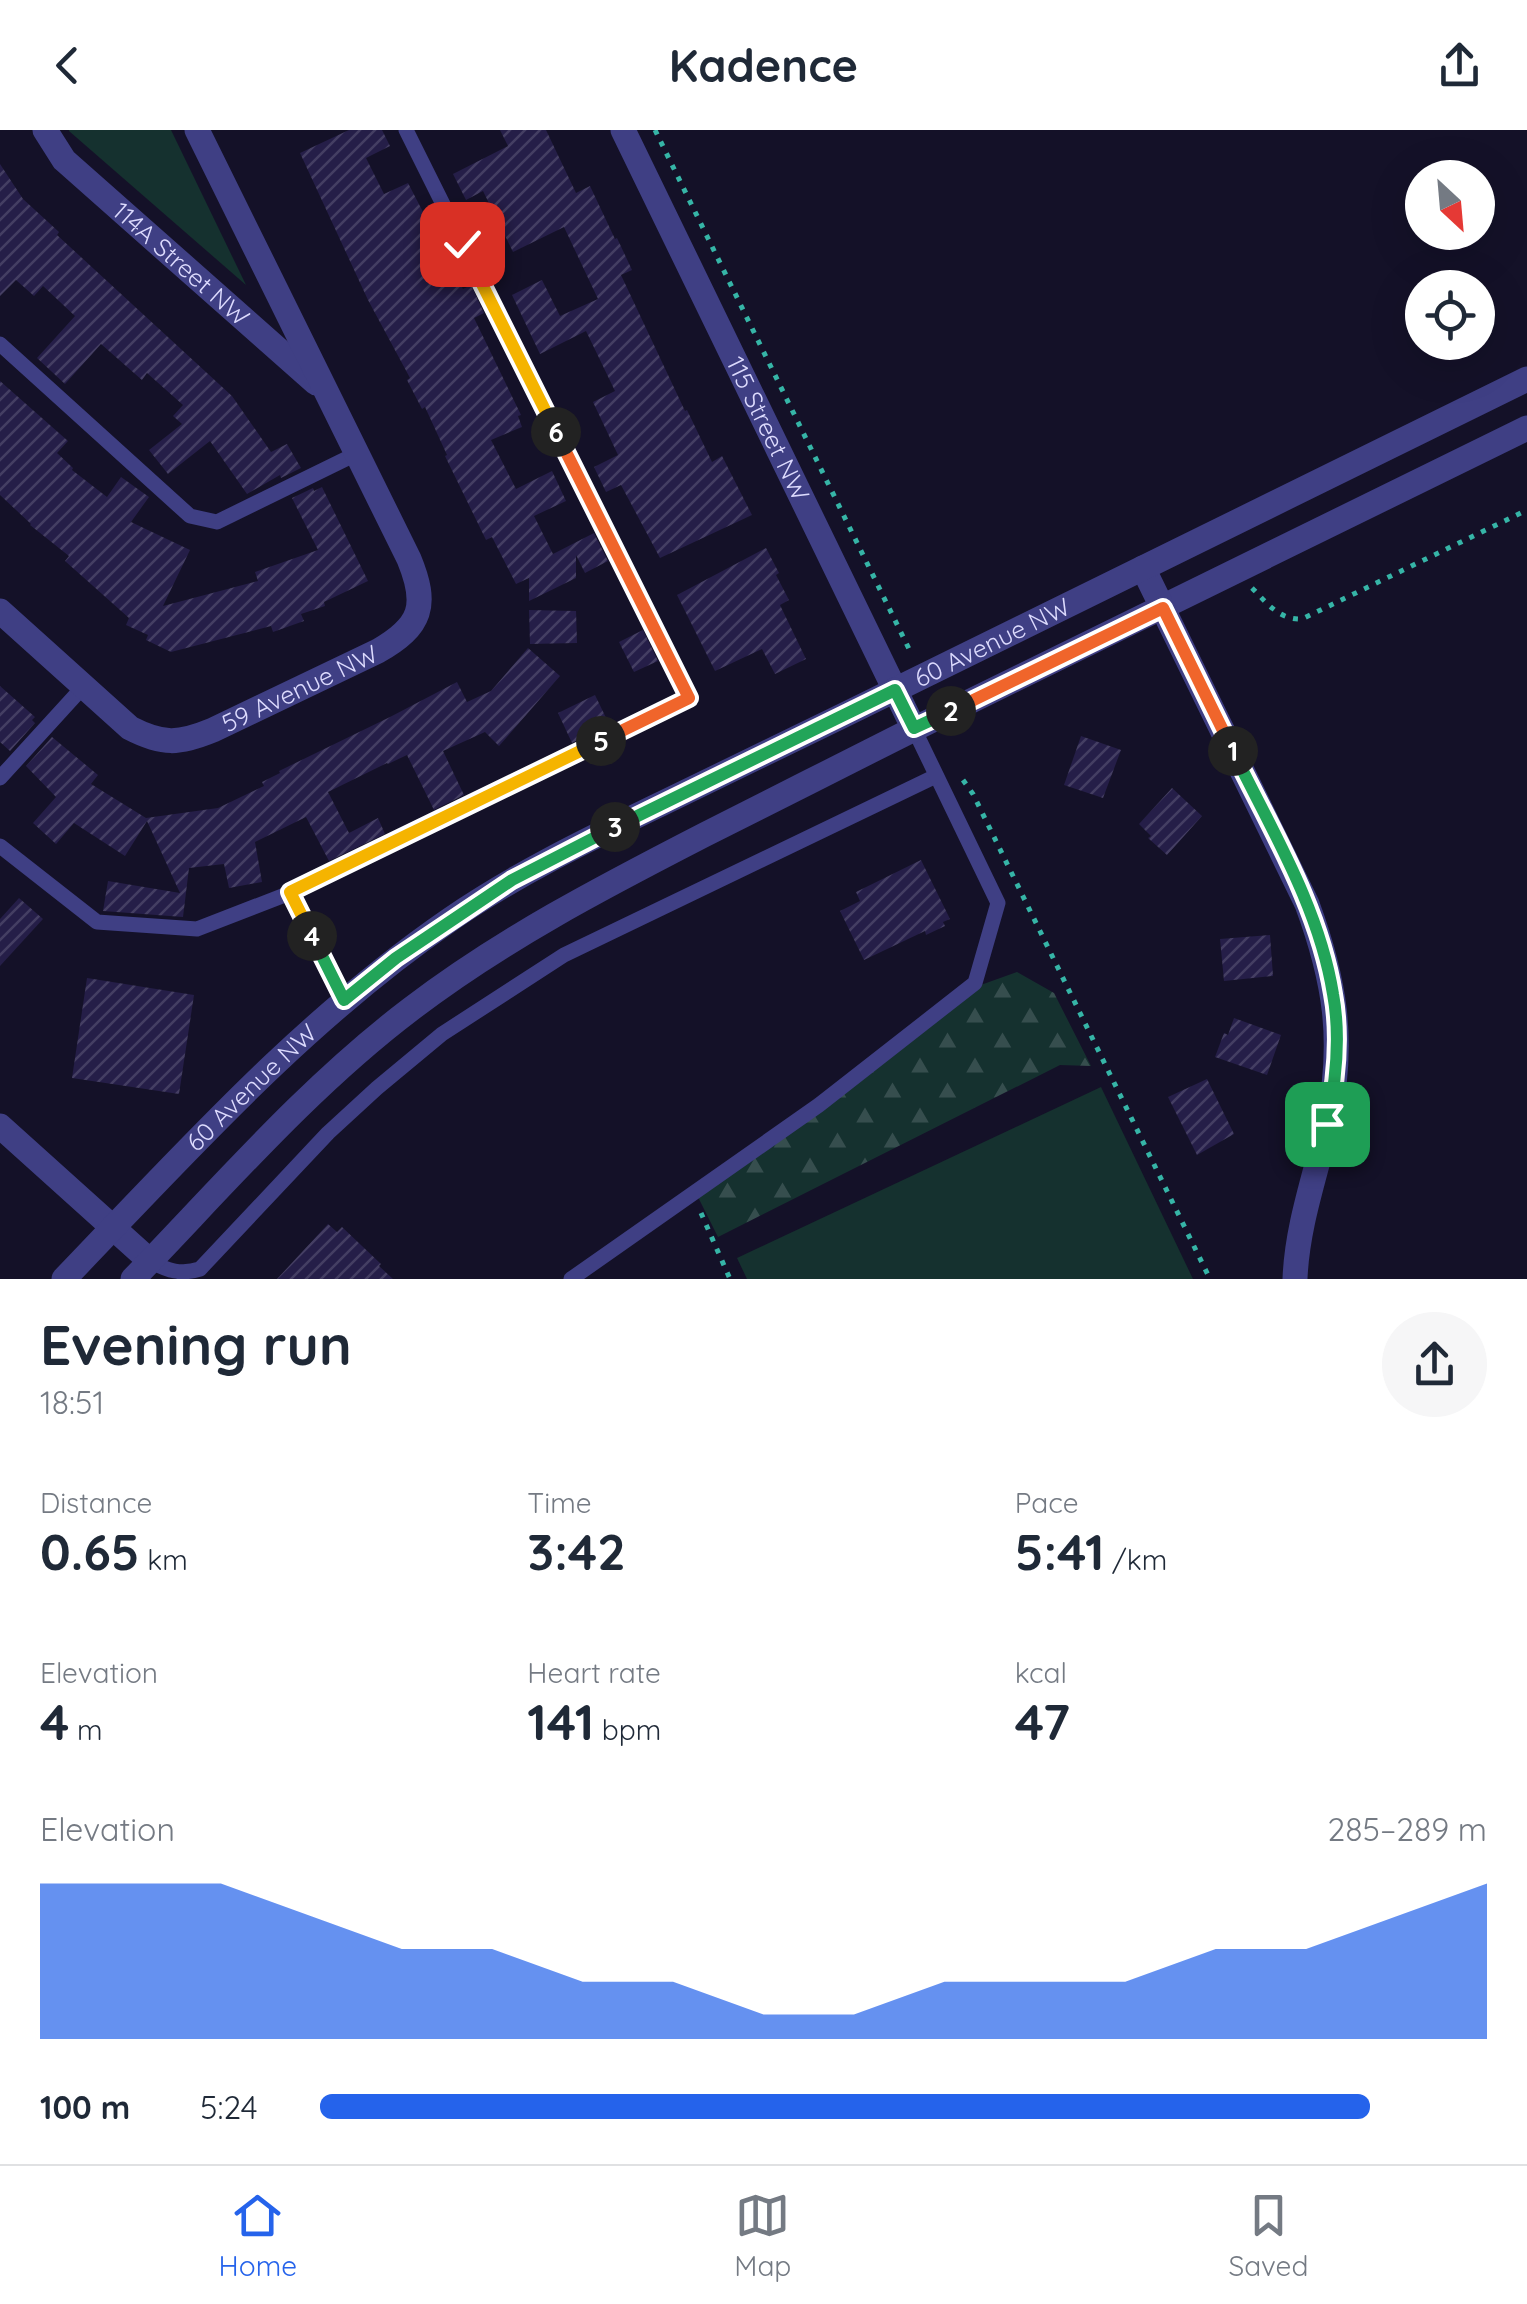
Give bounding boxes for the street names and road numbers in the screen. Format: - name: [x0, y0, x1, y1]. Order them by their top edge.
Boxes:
- street label: 114A Street NW: [107, 195, 256, 332]
- street label: 115 Street NW: [720, 351, 817, 506]
- street label: 60 Avenue NW: [909, 590, 1075, 693]
- street label: 59 Avenue NW: [217, 637, 383, 739]
- street label: 60 Avenue NW: [179, 1017, 323, 1157]

